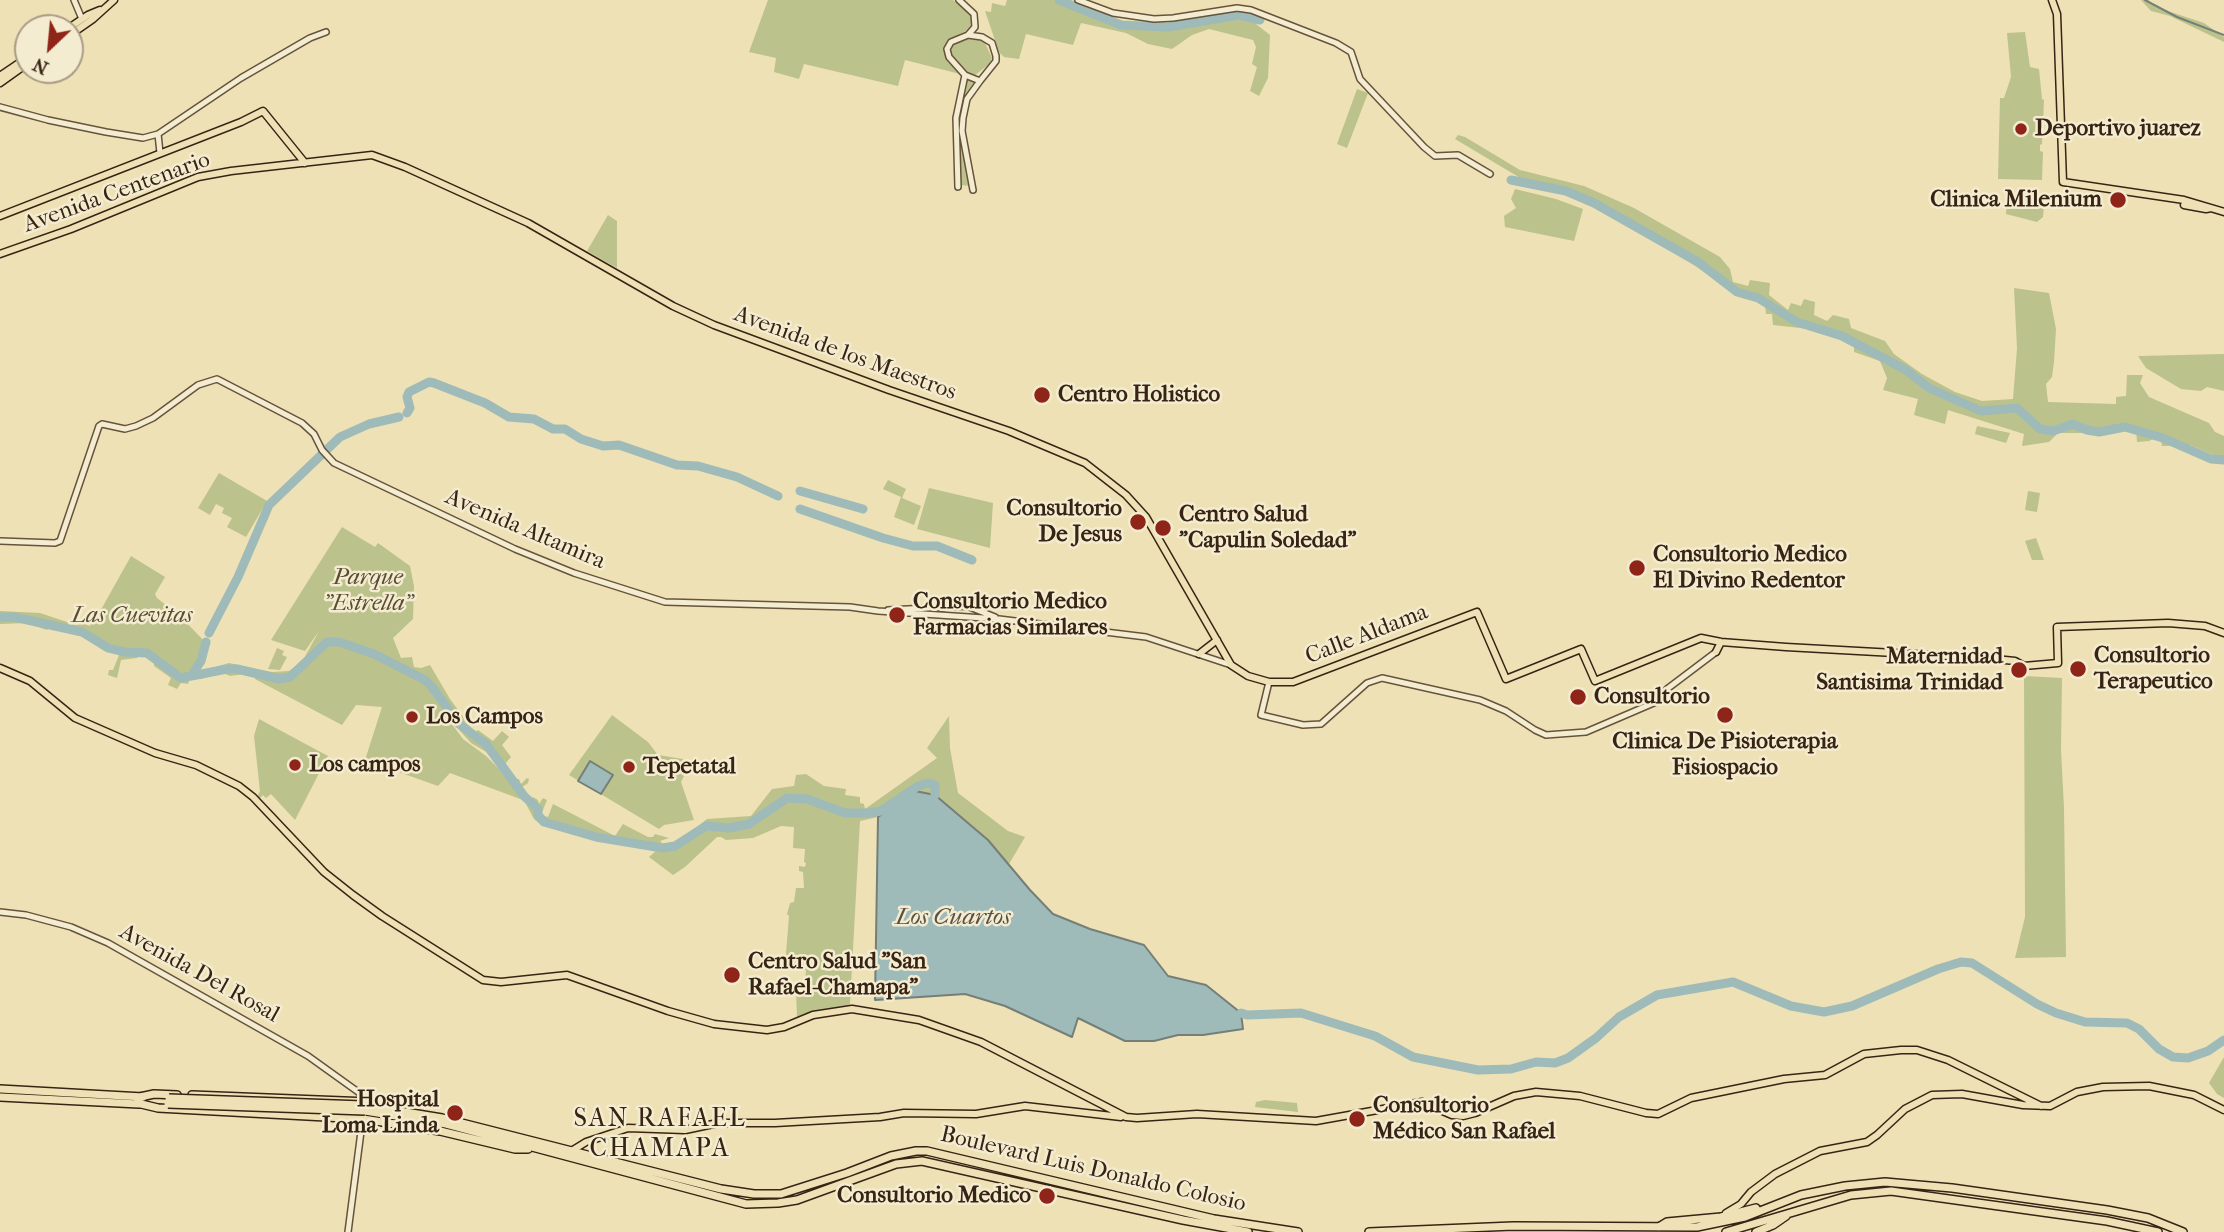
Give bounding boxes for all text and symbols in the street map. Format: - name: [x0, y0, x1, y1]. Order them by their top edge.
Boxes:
- north arrow: [14, 14, 84, 84]
- text: N: [29, 53, 52, 79]
- place label: Deportivo juarez: [2035, 115, 2201, 143]
- marker: Deportivo juarez: [2013, 121, 2029, 137]
- street label: Avenida Centenario: [20, 146, 214, 240]
- place label: Clinica Milenium: [1930, 186, 2102, 214]
- marker: Clinica Milenium: [2108, 190, 2128, 210]
- street label: Avenida de los Maestros: [730, 301, 960, 407]
- place label: Centro Holistico: [1058, 381, 1220, 409]
- marker: Centro Holistico: [1032, 385, 1052, 405]
- street label: Avenida Altamira: [441, 484, 609, 576]
- place label: Consultorio De Jesus: [1006, 495, 1122, 549]
- place label: Centro Salud "Capulin Soledad": [1179, 501, 1356, 555]
- marker: Consultorio De Jesus: [1128, 512, 1148, 532]
- marker: Centro Salud "Capulin Soledad": [1153, 518, 1173, 538]
- place label: Consultorio Medico El Divino Redentor: [1653, 541, 1847, 595]
- marker: Consultorio Medico El Divino Redentor: [1627, 558, 1647, 578]
- park label: Parque "Estrella": [323, 564, 413, 618]
- place label: Consultorio Medico Farmacias Similares: [913, 588, 1107, 642]
- street label: Calle Aldama: [1302, 599, 1432, 671]
- park label: Las Cuevitas: [71, 602, 193, 630]
- marker: Consultorio Medico Farmacias Similares: [887, 605, 907, 625]
- place label: Consultorio Terapeutico: [2094, 642, 2213, 696]
- place label: Maternidad Santisima Trinidad: [1816, 643, 2003, 697]
- marker: Consultorio Terapeutico: [2068, 659, 2088, 679]
- marker: Maternidad Santisima Trinidad: [2009, 660, 2029, 680]
- place label: Consultorio: [1594, 683, 1710, 711]
- marker: Consultorio: [1568, 687, 1588, 707]
- place label: Los Campos: [426, 703, 543, 731]
- marker: Clinica De Pisioterapia Fisiospacio: [1715, 705, 1735, 725]
- marker: Los Campos: [404, 709, 420, 725]
- place label: Clinica De Pisioterapia Fisiospacio: [1612, 728, 1838, 782]
- place label: Los campos: [309, 751, 421, 779]
- place label: Tepetatal: [643, 753, 736, 781]
- marker: Los campos: [287, 757, 303, 773]
- marker: Tepetatal: [621, 759, 637, 775]
- water label: Los Cuartos: [895, 904, 1011, 932]
- street label: Avenida Del Rosal: [114, 919, 284, 1029]
- place label: Centro Salud "San Rafael-Chamapa": [748, 948, 926, 1002]
- marker: Centro Salud "San Rafael-Chamapa": [722, 965, 742, 985]
- place label: Hospital Loma Linda: [322, 1086, 439, 1140]
- place label: Consultorio Médico San Rafael: [1373, 1092, 1555, 1146]
- marker: Hospital Loma Linda: [445, 1103, 465, 1123]
- district label: SAN RAFAEL CHAMAPA: [575, 1104, 745, 1166]
- marker: Consultorio Médico San Rafael: [1347, 1109, 1367, 1129]
- street label: Boulevard Luis Donaldo Colosio: [938, 1121, 1248, 1219]
- place label: Consultorio Medico: [837, 1182, 1031, 1210]
- marker: Consultorio Medico: [1037, 1186, 1057, 1206]

